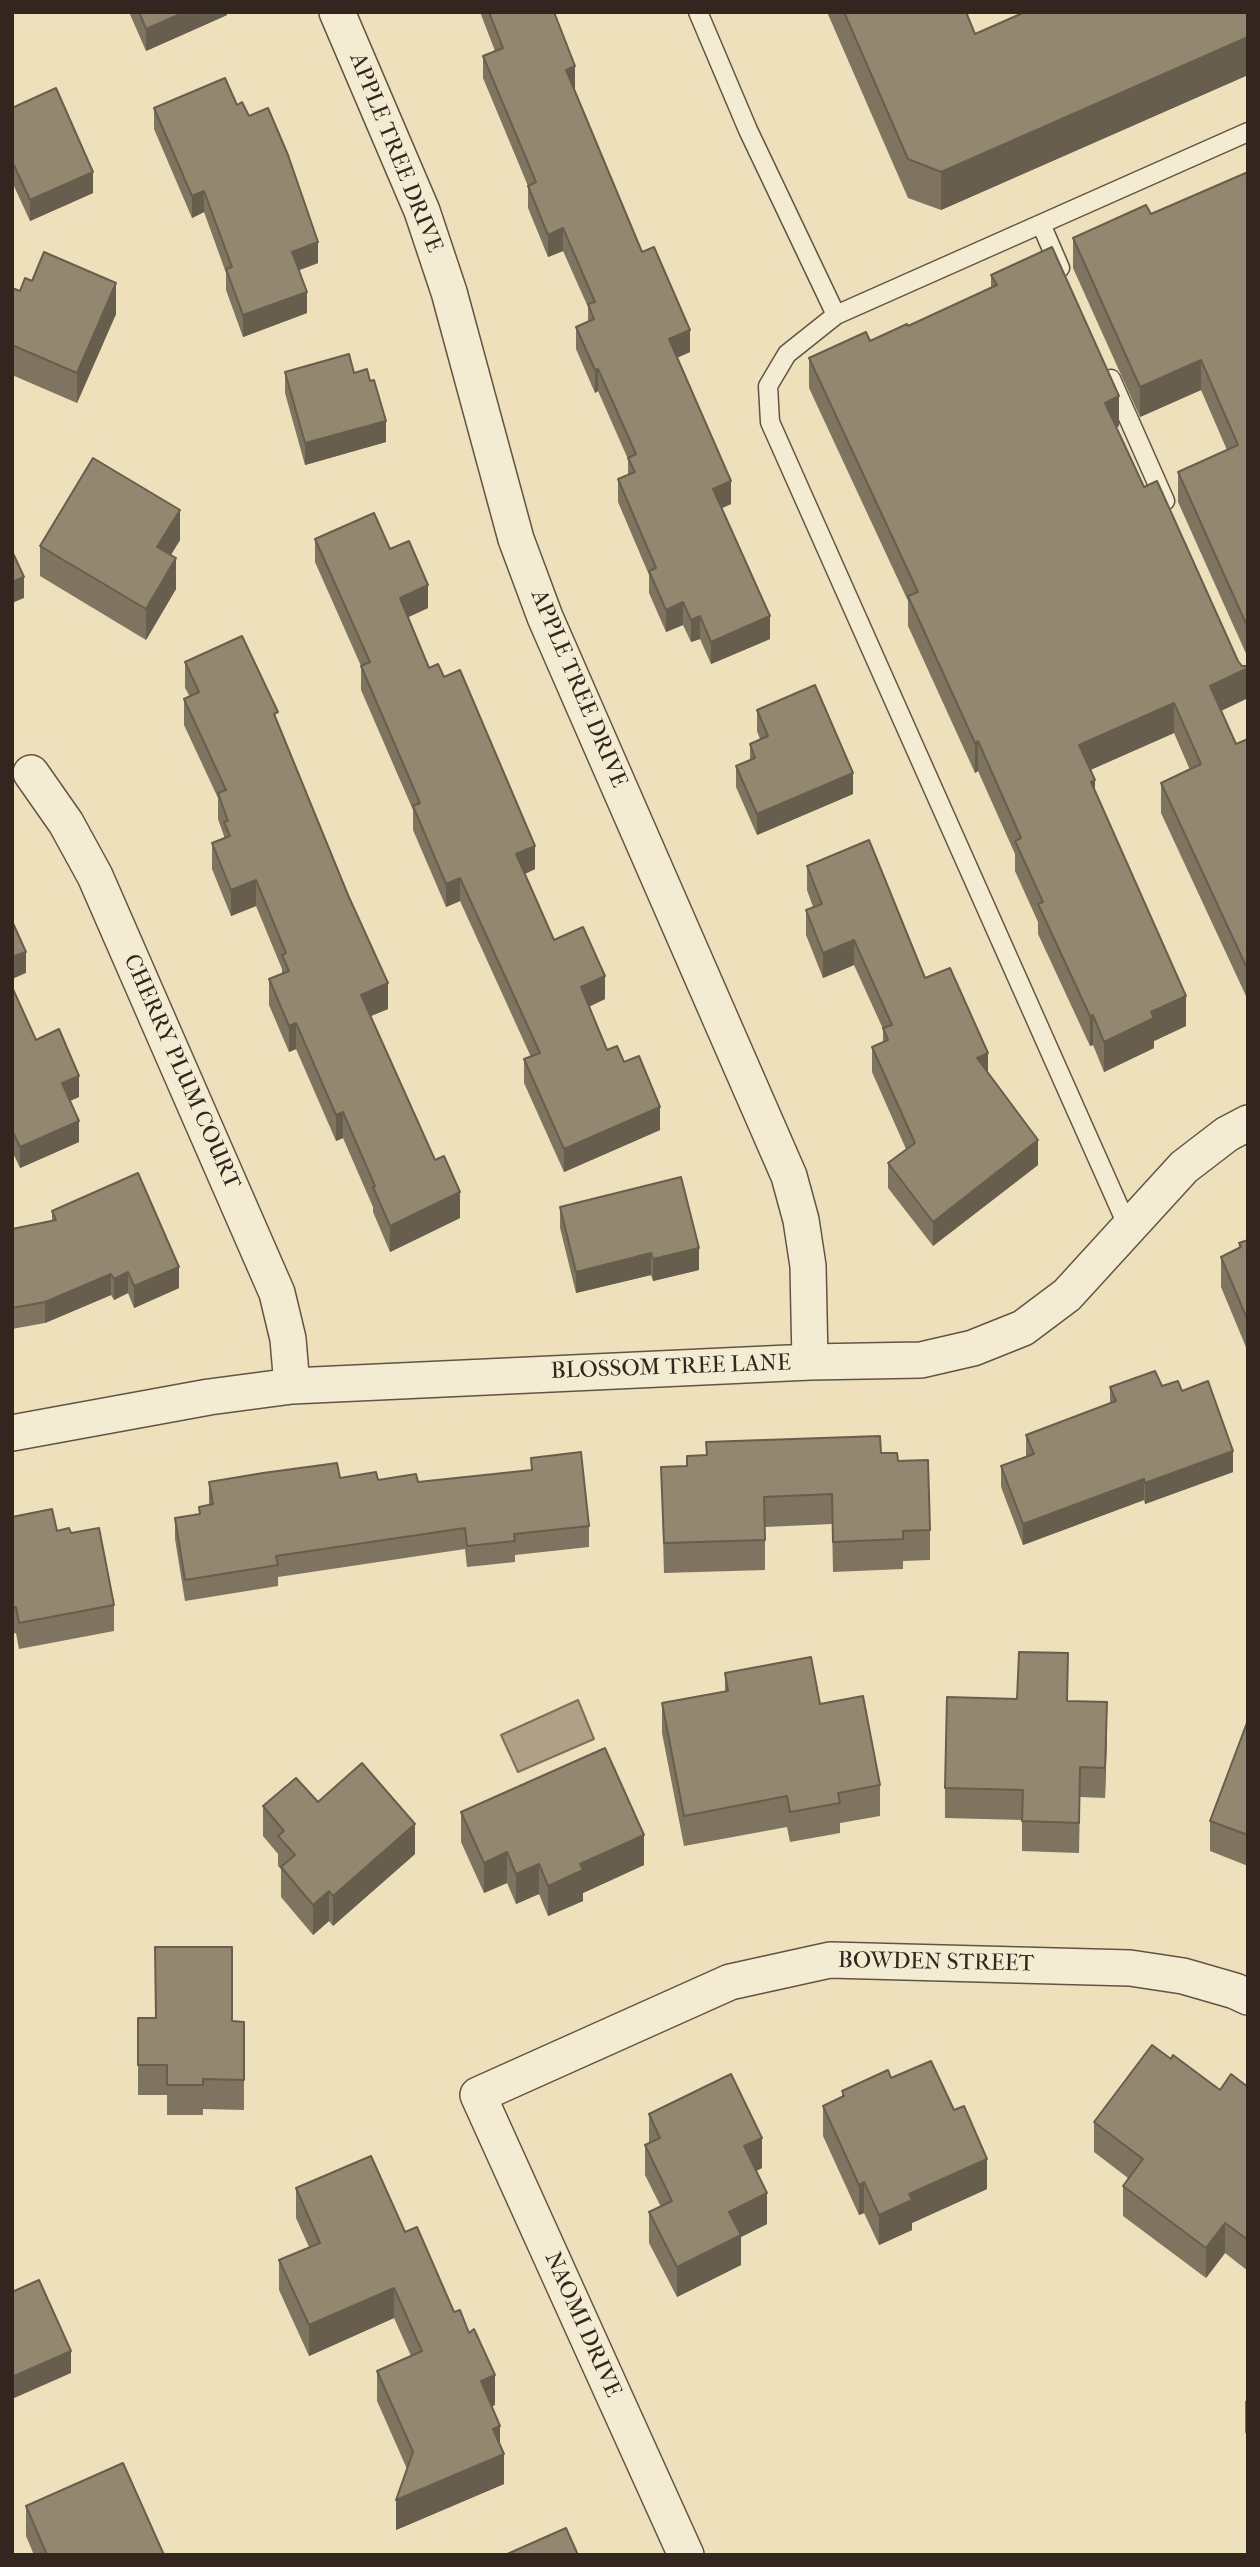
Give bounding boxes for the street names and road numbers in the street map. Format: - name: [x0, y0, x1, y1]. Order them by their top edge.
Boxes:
- street label: APPLE TREE DRIVE: [342, 49, 448, 257]
- street label: APPLE TREE DRIVE: [524, 586, 632, 792]
- street label: CHERRY PLUM COURT: [117, 950, 245, 1194]
- street label: BLOSSOM TREE LANE: [550, 1350, 792, 1386]
- street label: BOWDEN STREET: [838, 1947, 1034, 1979]
- street label: NAOMI DRIVE: [538, 2248, 626, 2402]

